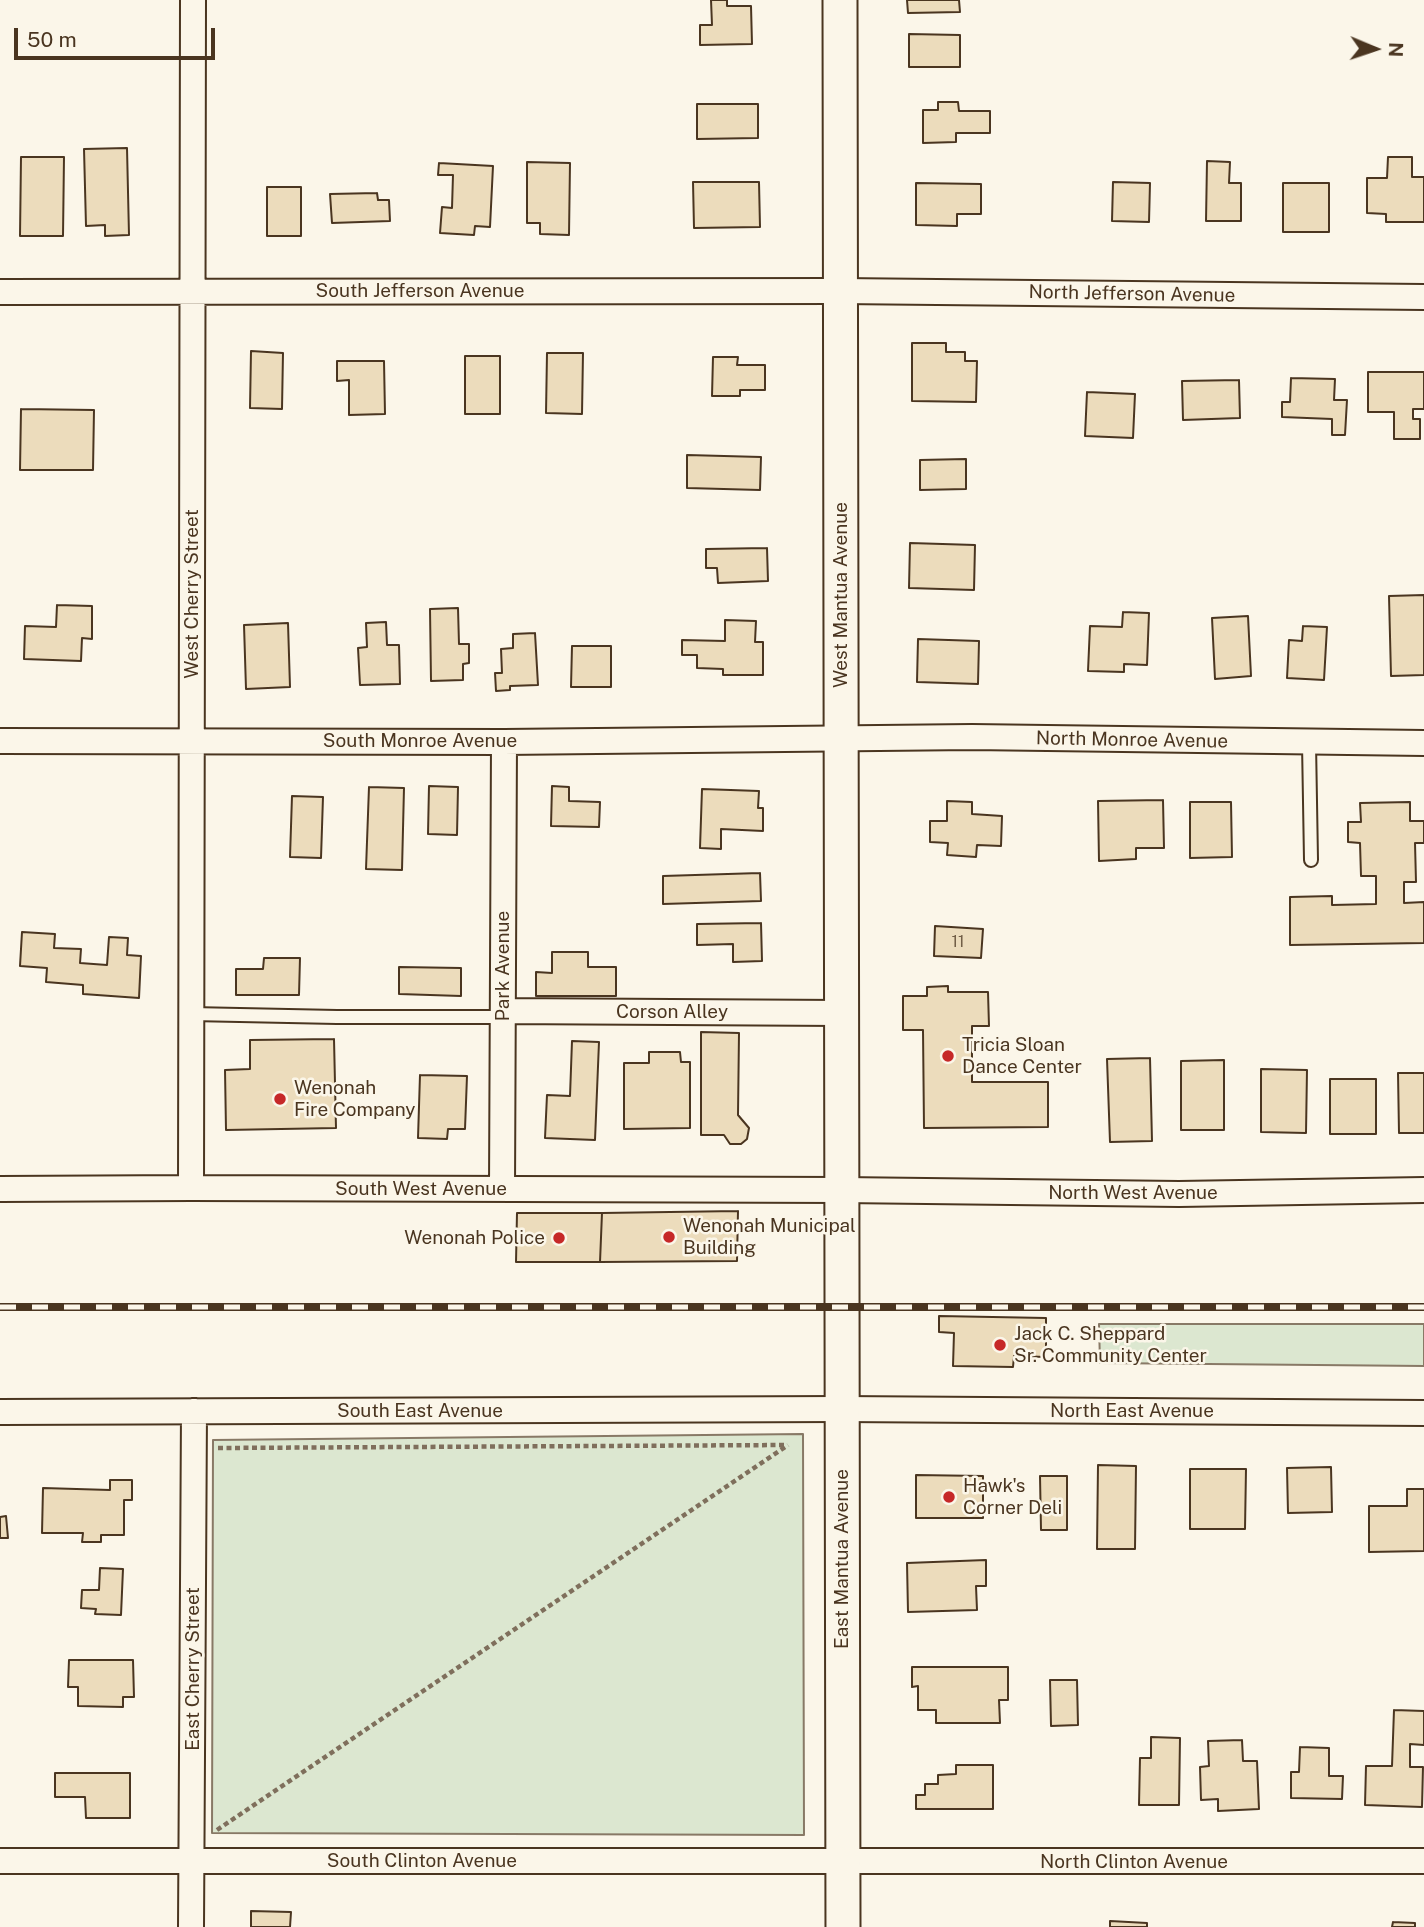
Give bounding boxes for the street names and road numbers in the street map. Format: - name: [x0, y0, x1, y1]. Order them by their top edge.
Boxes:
- street label: South Jefferson Avenue: [316, 280, 524, 302]
- street label: North Jefferson Avenue: [1029, 281, 1235, 307]
- street label: West Mantua Avenue: [830, 502, 852, 688]
- street label: West Cherry Street: [181, 509, 203, 679]
- street label: North Monroe Avenue: [1036, 727, 1228, 753]
- street label: South Monroe Avenue: [323, 730, 517, 752]
- street label: Park Avenue: [492, 911, 514, 1021]
- street label: Corson Alley: [616, 1001, 728, 1023]
- street label: South West Avenue: [335, 1178, 507, 1200]
- street label: North West Avenue: [1048, 1182, 1218, 1204]
- street label: South East Avenue: [337, 1400, 503, 1422]
- street label: North East Avenue: [1050, 1400, 1214, 1422]
- street label: East Mantua Avenue: [831, 1469, 853, 1649]
- street label: East Cherry Street: [182, 1587, 204, 1751]
- street label: South Clinton Avenue: [327, 1850, 517, 1872]
- street label: North Clinton Avenue: [1040, 1851, 1228, 1873]

